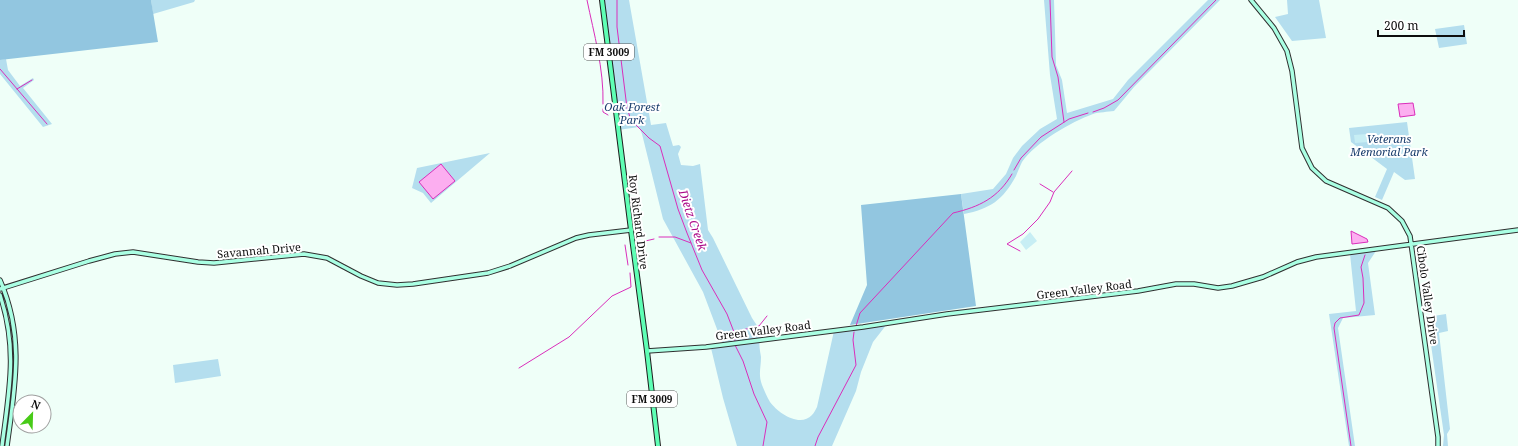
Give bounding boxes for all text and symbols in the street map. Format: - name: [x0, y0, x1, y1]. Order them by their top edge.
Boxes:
- scale bar: [1378, 12, 1464, 38]
- text: 200 m: [1384, 17, 1419, 34]
- road number: FM 3009: [584, 44, 634, 60]
- park label: Oak Forest Park: [604, 99, 661, 127]
- park label: Veterans Memorial Park: [1349, 131, 1429, 159]
- street label: Roy Richard Drive: [626, 174, 652, 270]
- water label: Dietz Creek: [674, 186, 712, 254]
- street label: Savannah Drive: [217, 239, 302, 261]
- street label: Cibolo Valley Drive: [1414, 245, 1442, 346]
- street label: Green Valley Road: [1035, 276, 1133, 302]
- street label: Green Valley Road: [714, 317, 812, 343]
- road number: FM 3009: [627, 391, 677, 407]
- north arrow: [12, 394, 52, 434]
- text: N: [29, 396, 43, 413]

